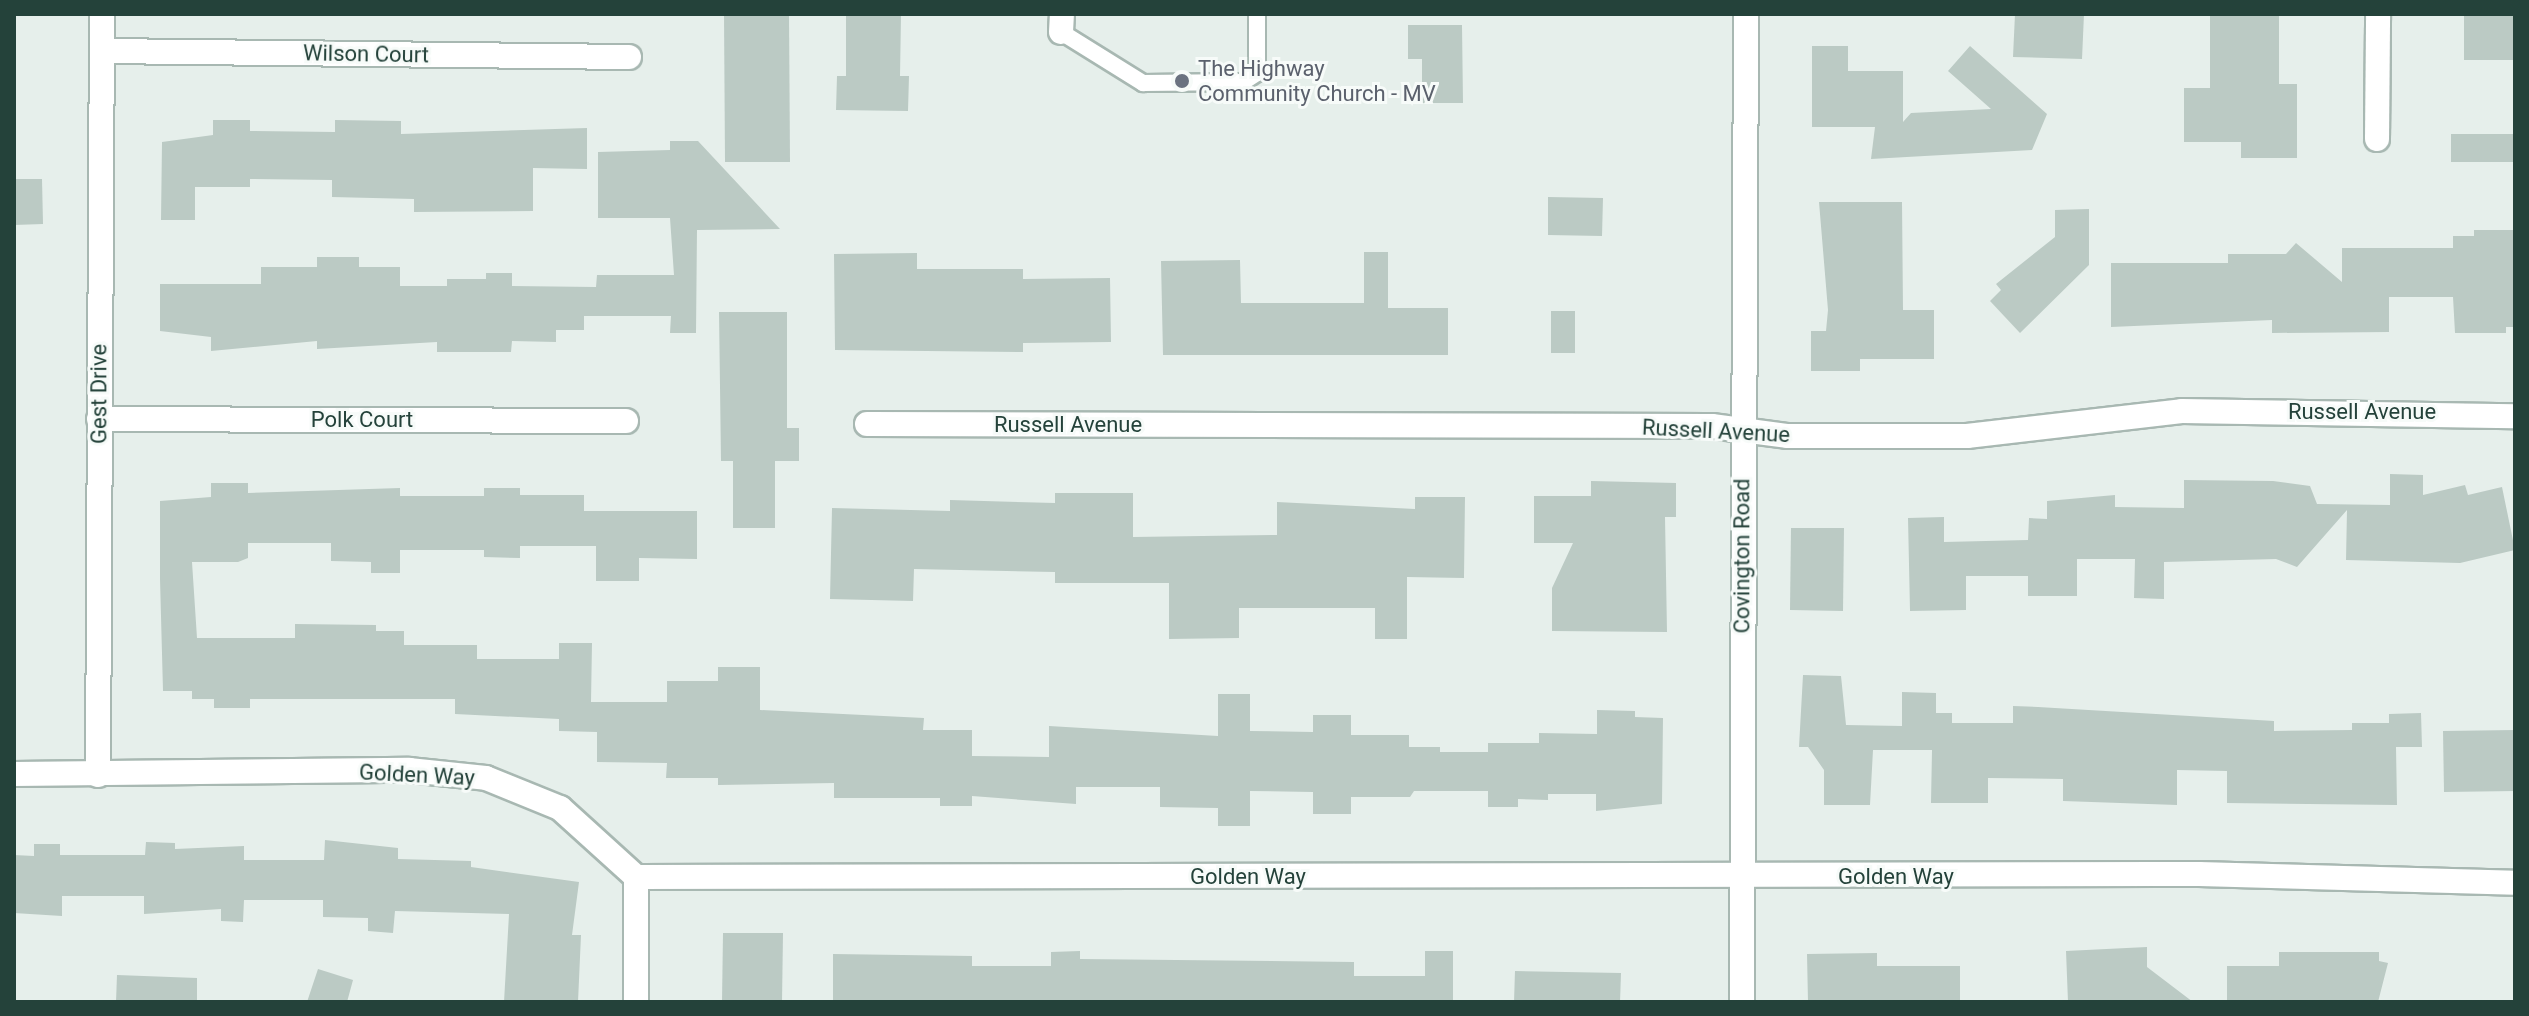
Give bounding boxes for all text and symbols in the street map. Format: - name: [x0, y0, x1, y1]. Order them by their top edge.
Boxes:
- street label: Wilson Court: [303, 40, 429, 68]
- place label: The Highway Community Church - MV: [1198, 55, 1436, 106]
- marker: The Highway Community Church - MV: [1173, 72, 1191, 90]
- street label: Gest Drive: [86, 344, 112, 444]
- street label: Russell Avenue: [2288, 399, 2436, 425]
- street label: Polk Court: [311, 407, 413, 433]
- street label: Russell Avenue: [994, 412, 1142, 438]
- street label: Russell Avenue: [1641, 414, 1791, 448]
- street label: Covington Road: [1729, 479, 1755, 633]
- street label: Golden Way: [358, 759, 476, 791]
- street label: Golden Way: [1190, 864, 1306, 890]
- street label: Golden Way: [1838, 864, 1954, 890]

